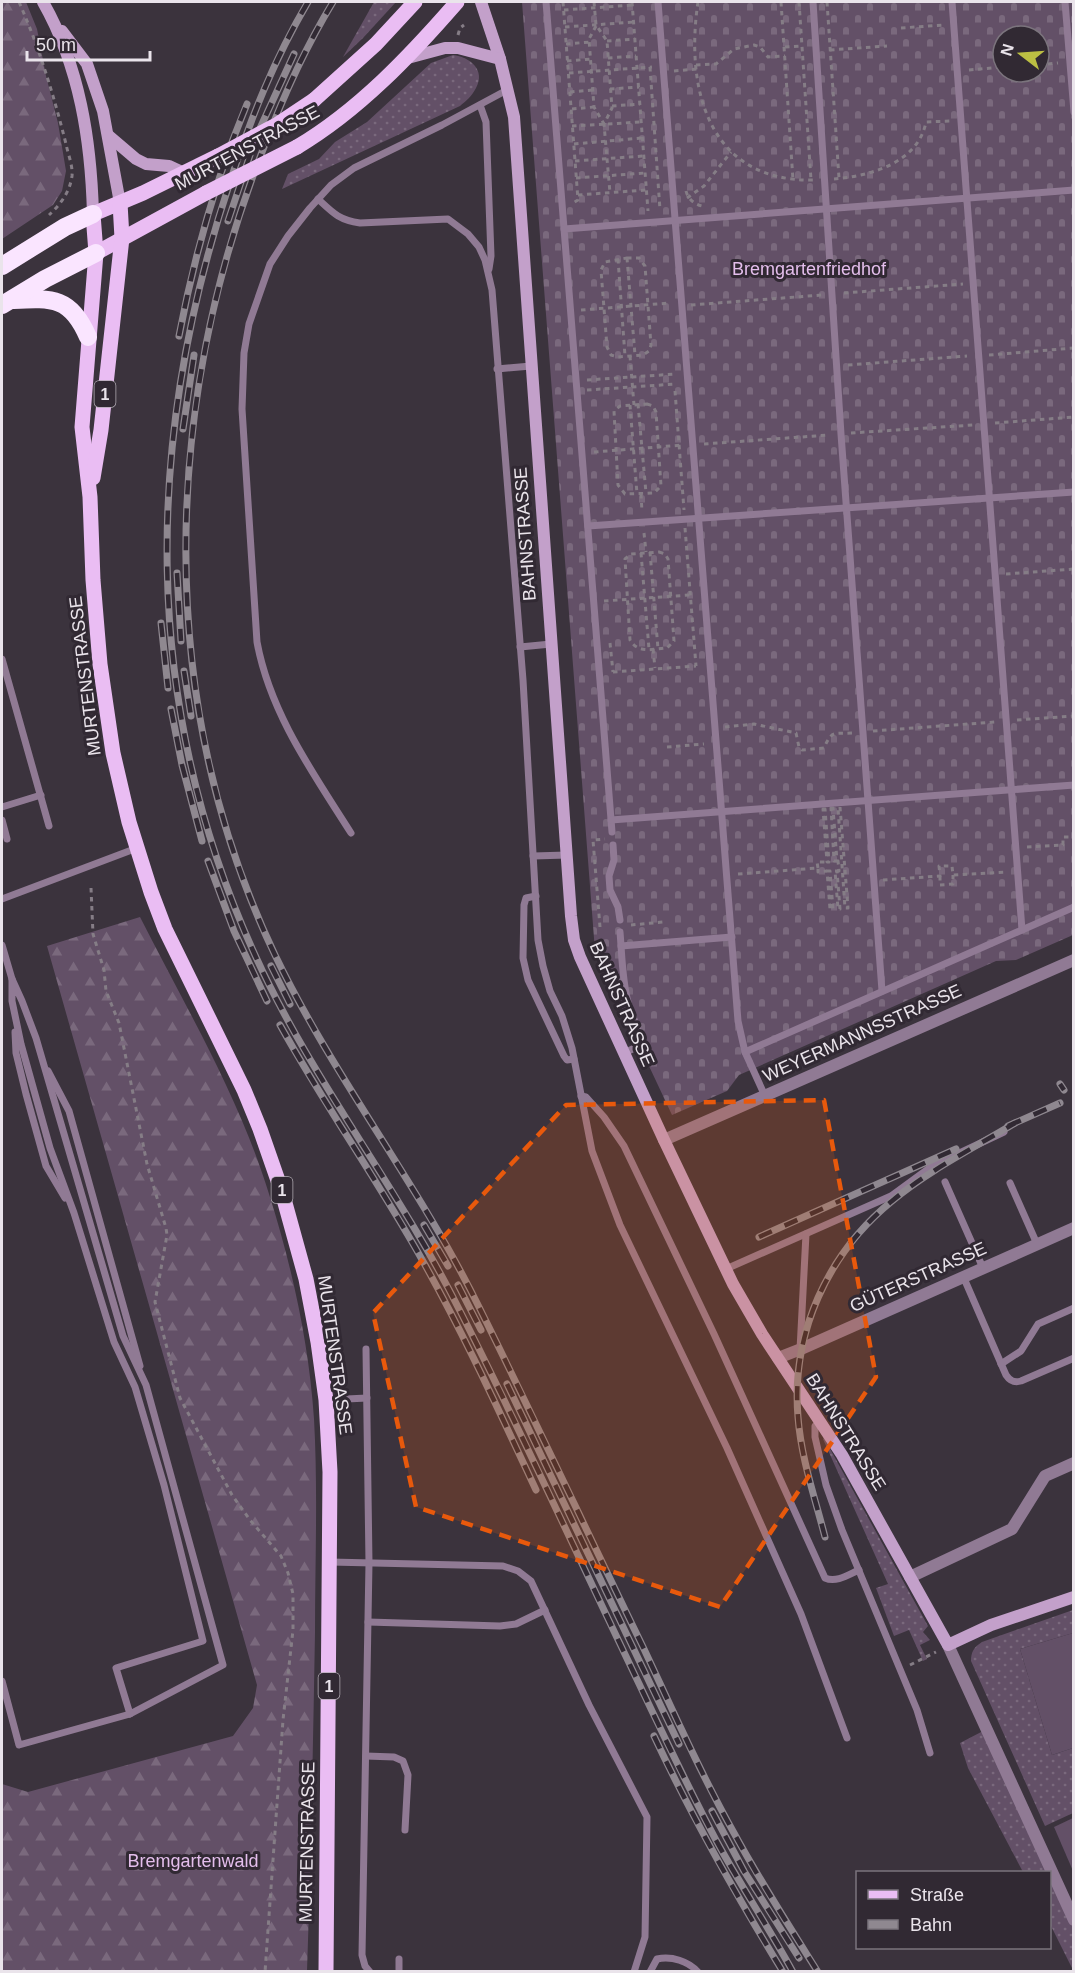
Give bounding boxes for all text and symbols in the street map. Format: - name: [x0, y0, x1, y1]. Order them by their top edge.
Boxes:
- scale bar: [27, 24, 150, 62]
- north arrow: [991, 24, 1051, 84]
- text: 50 m: [36, 35, 76, 55]
- text: N: [997, 42, 1017, 58]
- street label: MURTENSTRASSE: [171, 101, 323, 195]
- park label: Bremgartenfriedhof: [732, 259, 887, 279]
- road number: 1: [94, 381, 116, 407]
- street label: BAHNSTRASSE: [510, 466, 540, 602]
- street label: MURTENSTRASSE: [65, 595, 105, 757]
- street label: BAHNSTRASSE: [586, 939, 658, 1069]
- street label: WEYERMANNSSTRASSE: [760, 980, 964, 1086]
- road number: 1: [272, 1177, 292, 1203]
- street label: GÜTERSTRASSE: [847, 1238, 989, 1316]
- street label: MURTENSTRASSE: [314, 1274, 356, 1436]
- street label: BAHNSTRASSE: [802, 1370, 890, 1494]
- road number: 1: [318, 1673, 340, 1699]
- street label: MURTENSTRASSE: [296, 1761, 318, 1923]
- park label: Bremgartenwald: [127, 1851, 259, 1871]
- legend: [856, 1871, 1051, 1949]
- text: Straße: [910, 1885, 964, 1905]
- text: Bahn: [910, 1915, 952, 1935]

